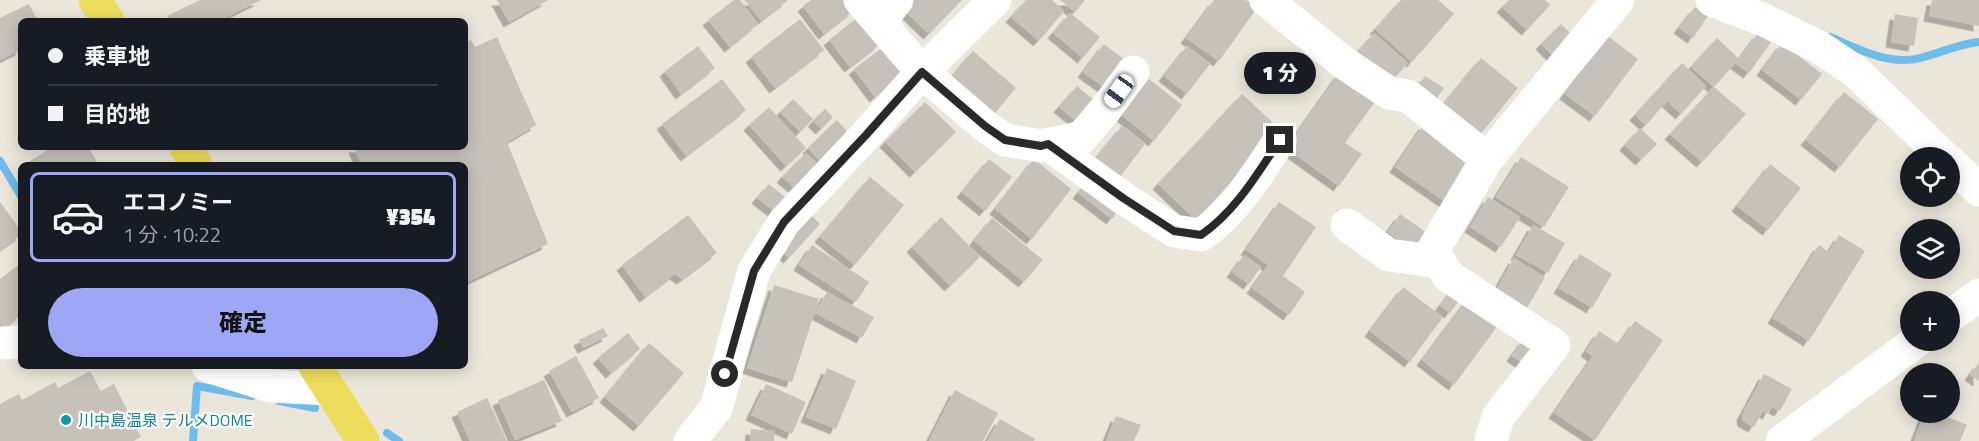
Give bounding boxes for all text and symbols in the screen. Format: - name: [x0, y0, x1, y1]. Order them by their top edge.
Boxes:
- text: 乗車地: [84, 39, 150, 73]
- callout: 1 分: [1244, 53, 1316, 95]
- text: 1 分: [1262, 57, 1298, 88]
- car: [1101, 71, 1137, 111]
- text: 目的地: [84, 97, 150, 131]
- route end: [1266, 126, 1293, 153]
- map controls: [1900, 147, 1960, 423]
- button: locate: [1900, 147, 1960, 207]
- text: エコノミー: [123, 185, 233, 219]
- icon: car: [51, 190, 105, 244]
- text: ¥354: [386, 200, 435, 234]
- text: 1 分 · 10:22: [123, 219, 221, 250]
- button: layers: [1900, 219, 1960, 279]
- button: 確定: [48, 288, 438, 357]
- button: +: [1900, 291, 1960, 351]
- route start: [711, 360, 738, 387]
- button: −: [1900, 363, 1960, 423]
- place label: 川中島温泉 テルメDOME: [78, 408, 253, 432]
- marker: 川中島温泉 テルメDOME: [59, 413, 73, 427]

